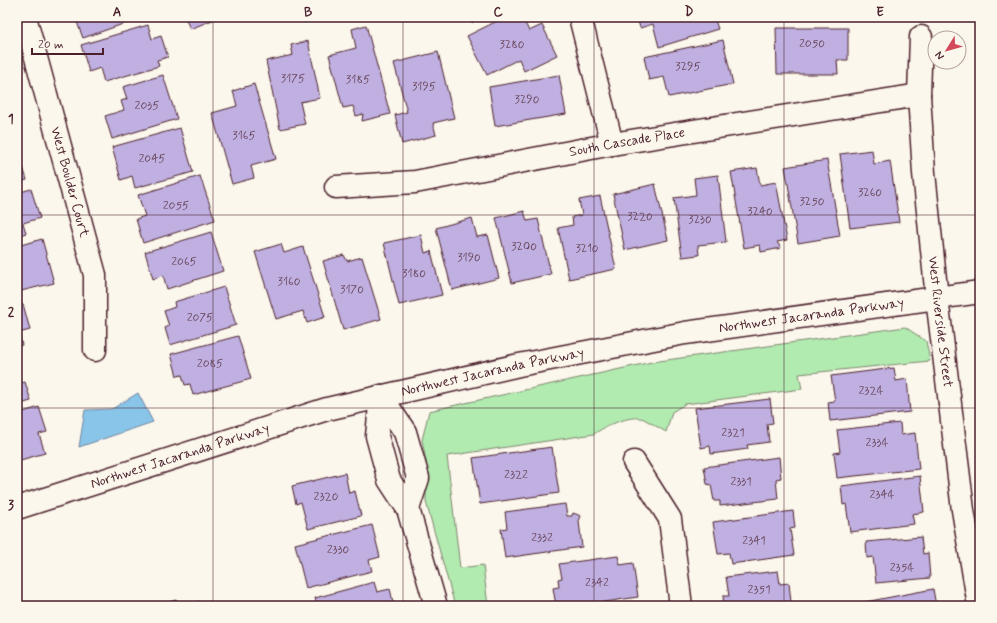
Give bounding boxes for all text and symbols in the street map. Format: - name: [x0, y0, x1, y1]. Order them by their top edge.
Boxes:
- text: A: [113, 4, 121, 21]
- text: B: [304, 4, 313, 21]
- text: C: [493, 4, 503, 21]
- text: D: [685, 4, 694, 21]
- text: E: [876, 4, 884, 21]
- scale bar: [32, 30, 103, 56]
- north arrow: [927, 30, 967, 70]
- house number: 2050: [799, 36, 825, 52]
- text: 20 m: [38, 37, 64, 53]
- house number: 3280: [500, 37, 525, 53]
- text: N: [932, 48, 948, 63]
- house number: 3295: [675, 59, 701, 75]
- house number: 3175: [281, 71, 305, 87]
- house number: 3185: [346, 72, 370, 88]
- house number: 3195: [412, 79, 436, 95]
- house number: 3290: [515, 92, 540, 108]
- house number: 2035: [135, 98, 159, 114]
- text: 1: [8, 111, 14, 128]
- street label: South Cascade Place: [568, 123, 686, 161]
- street label: West Boulder Court: [46, 125, 94, 240]
- house number: 3165: [232, 128, 256, 144]
- house number: 2045: [138, 151, 166, 167]
- house number: 3260: [858, 185, 882, 201]
- house number: 3250: [799, 194, 825, 210]
- house number: 2055: [163, 198, 189, 214]
- house number: 3240: [747, 204, 773, 220]
- house number: 3220: [627, 209, 653, 225]
- house number: 3230: [688, 212, 712, 228]
- house number: 3200: [511, 239, 537, 255]
- house number: 3210: [575, 241, 599, 257]
- house number: 3190: [457, 250, 481, 266]
- house number: 2065: [171, 254, 197, 270]
- street label: West Riverside Street: [924, 255, 957, 389]
- house number: 3180: [402, 266, 426, 282]
- house number: 3160: [278, 274, 301, 290]
- house number: 3170: [340, 282, 364, 298]
- street label: Northwest Jacaranda Parkway: [718, 294, 905, 337]
- text: 2: [8, 304, 15, 321]
- house number: 2075: [187, 310, 213, 326]
- street label: Northwest Jacaranda Parkway: [399, 344, 585, 401]
- house number: 2085: [197, 356, 223, 372]
- house number: 2324: [858, 383, 884, 399]
- street label: Northwest Jacaranda Parkway: [88, 419, 272, 493]
- house number: 2321: [721, 425, 745, 441]
- house number: 2334: [866, 435, 888, 451]
- house number: 2322: [504, 467, 528, 483]
- house number: 2331: [730, 474, 752, 490]
- house number: 2344: [869, 487, 895, 503]
- house number: 2320: [314, 489, 339, 505]
- text: 3: [8, 497, 14, 514]
- house number: 2332: [531, 530, 553, 546]
- house number: 2341: [742, 533, 766, 549]
- house number: 2330: [327, 542, 350, 558]
- house number: 2354: [890, 560, 914, 576]
- house number: 2342: [585, 575, 609, 591]
- house number: 2351: [748, 582, 771, 598]

